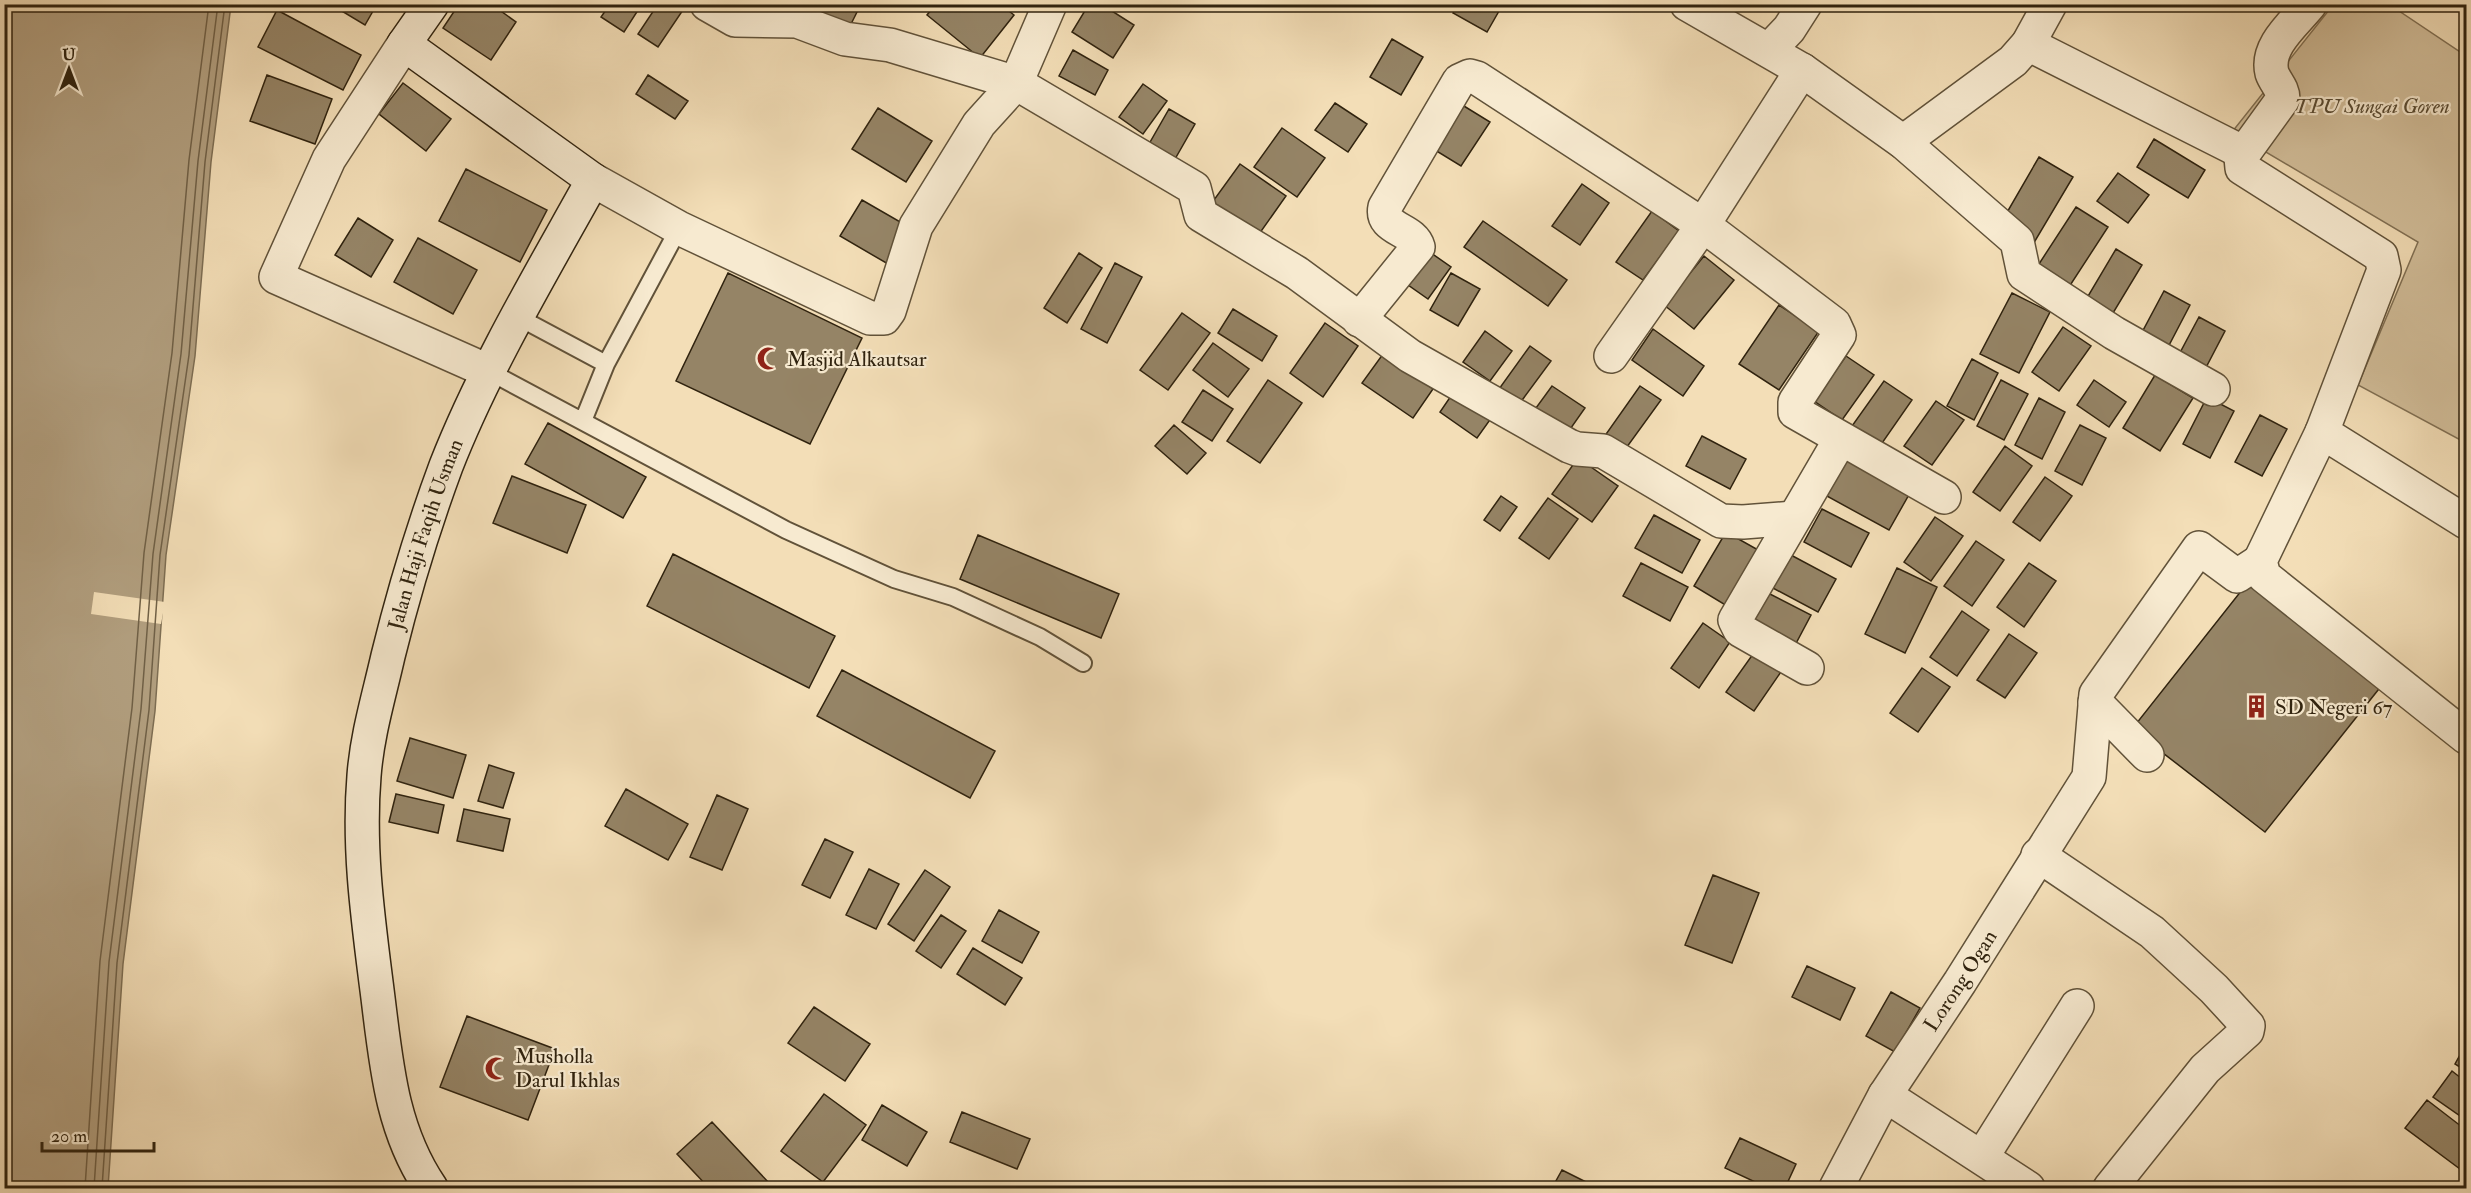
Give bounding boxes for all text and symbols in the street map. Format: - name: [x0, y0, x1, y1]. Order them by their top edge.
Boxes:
- north arrow: [39, 39, 99, 99]
- text: U: [62, 45, 76, 65]
- park label: TPU Sungai Goren: [2294, 93, 2450, 120]
- mosque icon: Masjid Alkautsar: [756, 346, 782, 372]
- place label: Masjid Alkautsar: [787, 346, 927, 373]
- street label: Jalan Haji Faqih Usman: [381, 434, 469, 634]
- building icon: SD Negeri 67: [2244, 694, 2270, 720]
- place label: SD Negeri 67: [2275, 694, 2393, 721]
- street label: Lorong Ogan: [1917, 925, 2003, 1037]
- place label: Musholla Darul Ikhlas: [515, 1043, 620, 1094]
- mosque icon: Musholla Darul Ikhlas: [484, 1055, 510, 1081]
- scale bar: [42, 1115, 154, 1153]
- text: 20 m: [51, 1125, 87, 1148]

